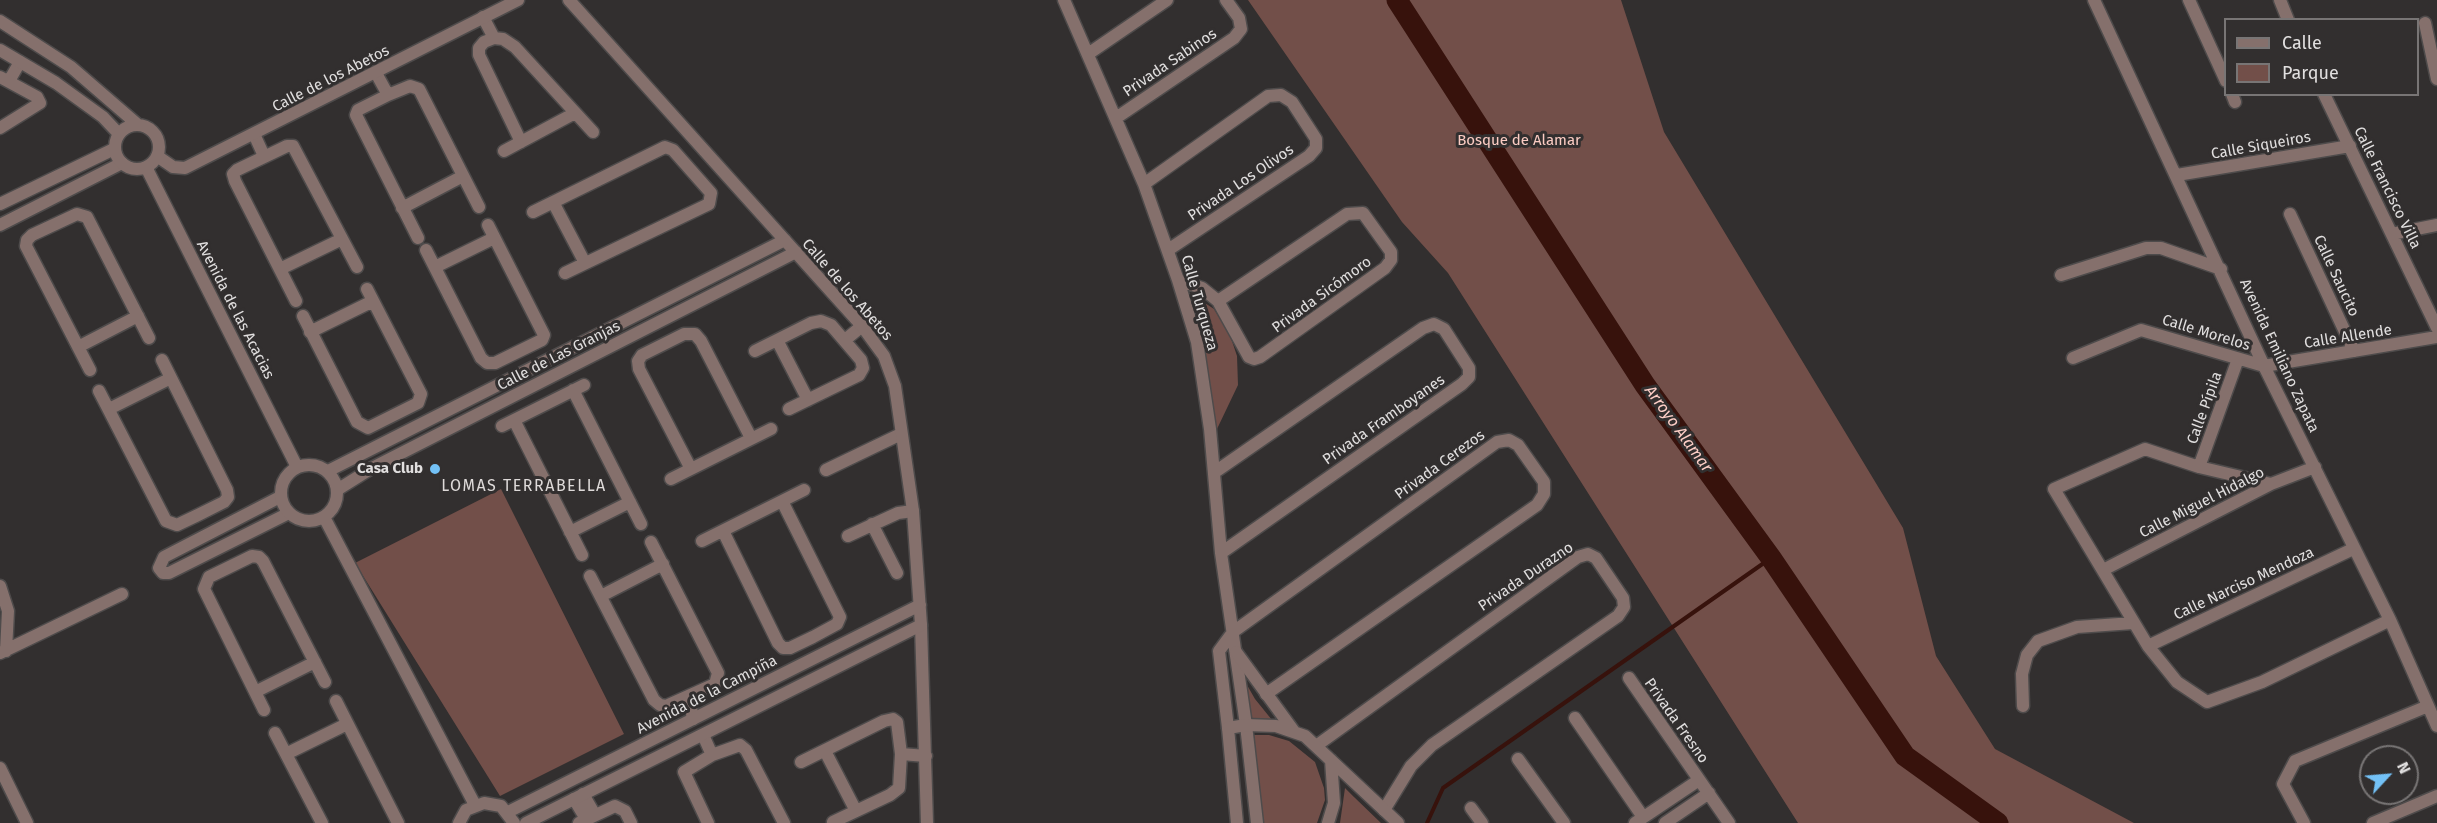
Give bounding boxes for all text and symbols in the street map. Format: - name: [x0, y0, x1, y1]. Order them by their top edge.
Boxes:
- legend: [2224, 18, 2419, 96]
- street label: Privada Sabinos: [1120, 25, 1220, 101]
- text: Calle: [2282, 32, 2322, 54]
- street label: Calle de los Abetos: [269, 42, 393, 116]
- text: Parque: [2282, 62, 2339, 84]
- street label: Calle Francisco Villa: [2350, 124, 2424, 252]
- street label: Calle Siqueiros: [2210, 128, 2312, 164]
- park label: Bosque de Alamar: [1457, 132, 1581, 150]
- street label: Privada Los Olivos: [1185, 141, 1297, 225]
- street label: Calle Saucito: [2309, 233, 2363, 319]
- street label: Calle de los Abetos: [798, 235, 896, 345]
- street label: Avenida de las Acacias: [192, 238, 278, 382]
- street label: Calle Turqueza: [1177, 253, 1221, 353]
- street label: Privada Sicómoro: [1269, 253, 1375, 337]
- street label: Avenida Emiliano Zapata: [2235, 276, 2323, 436]
- street label: Calle Morelos: [2160, 311, 2252, 355]
- street label: Calle de Las Granjas: [495, 317, 623, 395]
- street label: Calle Allende: [2303, 321, 2393, 353]
- street label: Calle Pípila: [2184, 369, 2226, 447]
- street label: Privada Framboyanes: [1320, 371, 1448, 469]
- water label: Arroyo Alamar: [1640, 382, 1716, 476]
- street label: Privada Cerezos: [1392, 426, 1488, 504]
- place label: Casa Club: [357, 460, 423, 478]
- marker: Casa Club: [428, 462, 442, 476]
- street label: Calle Miguel Hidalgo: [2136, 464, 2268, 542]
- district label: LOMAS TERRABELLA: [441, 477, 607, 497]
- street label: Privada Durazno: [1475, 539, 1577, 615]
- street label: Calle Narciso Mendoza: [2171, 544, 2317, 624]
- street label: Avenida de la Campiña: [634, 652, 780, 738]
- street label: Privada Fresno: [1640, 675, 1712, 767]
- north arrow: [2359, 745, 2419, 805]
- text: N: [2393, 759, 2415, 777]

